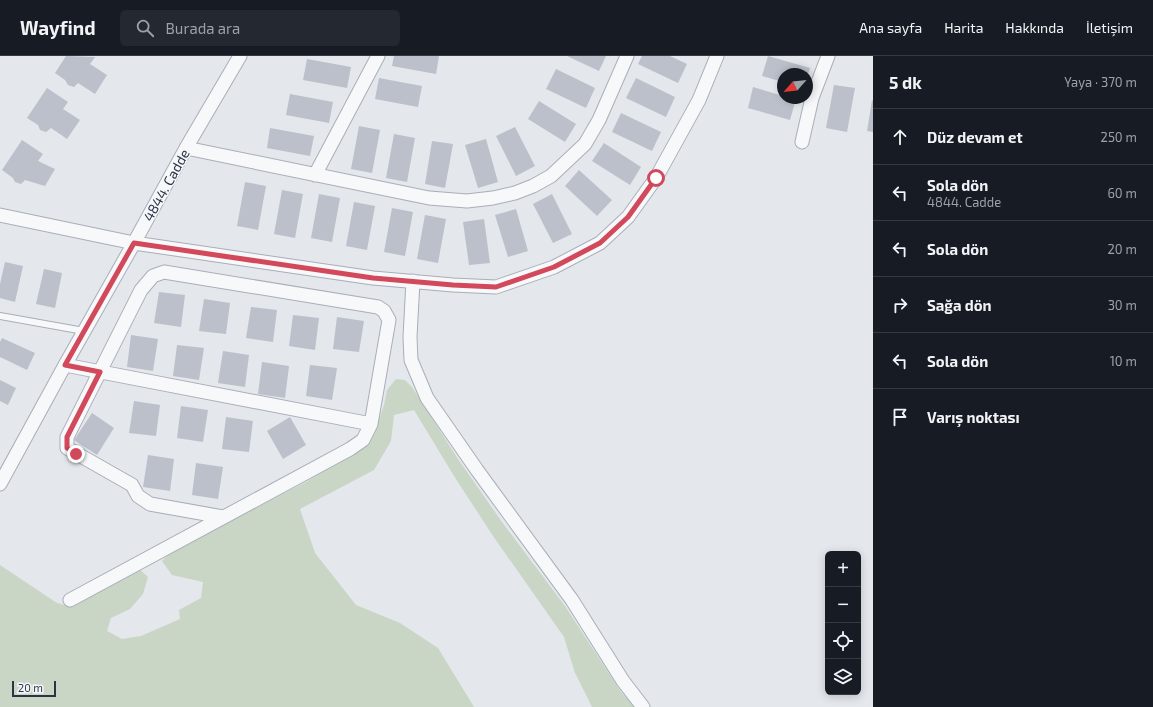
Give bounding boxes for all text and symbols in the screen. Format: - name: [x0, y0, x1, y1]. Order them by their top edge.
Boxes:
- search box: [120, 10, 400, 46]
- text: Wayfind: [20, 16, 96, 39]
- icon: search: [134, 17, 156, 39]
- text: Burada ara: [166, 19, 240, 37]
- text: Ana sayfa: [859, 19, 922, 36]
- text: Harita: [944, 19, 983, 36]
- text: Hakkında: [1005, 19, 1064, 36]
- text: İletişim: [1086, 19, 1133, 36]
- north arrow: [777, 68, 813, 104]
- text: 5 dk: [889, 72, 922, 92]
- text: Yaya · 370 m: [1064, 74, 1137, 90]
- icon: ahead: [889, 126, 911, 148]
- text: Düz devam et: [927, 128, 1023, 146]
- text: 250 m: [1101, 129, 1137, 145]
- street label: 4844. Cadde: [139, 146, 193, 224]
- route start: [647, 169, 665, 187]
- text: Sola dön: [927, 176, 988, 194]
- icon: left: [889, 182, 911, 204]
- text: 60 m: [1107, 185, 1137, 201]
- text: 4844. Cadde: [927, 194, 1001, 210]
- icon: left: [889, 238, 911, 260]
- text: Sola dön: [927, 240, 988, 258]
- text: 20 m: [1108, 241, 1137, 257]
- icon: right: [889, 294, 911, 316]
- text: Sağa dön: [927, 296, 992, 314]
- text: 30 m: [1108, 297, 1137, 313]
- icon: left: [889, 350, 911, 372]
- text: Sola dön: [927, 352, 988, 370]
- text: 10 m: [1110, 353, 1137, 369]
- icon: arrive: [889, 406, 911, 428]
- text: Varış noktası: [927, 408, 1020, 426]
- route end: [67, 445, 85, 463]
- map controls: [825, 551, 861, 695]
- button: +: [825, 551, 861, 587]
- button: −: [825, 587, 861, 623]
- button: locate: [825, 623, 861, 659]
- button: layers: [825, 659, 861, 695]
- scale bar: [12, 679, 56, 698]
- text: 20 m: [18, 681, 43, 694]

